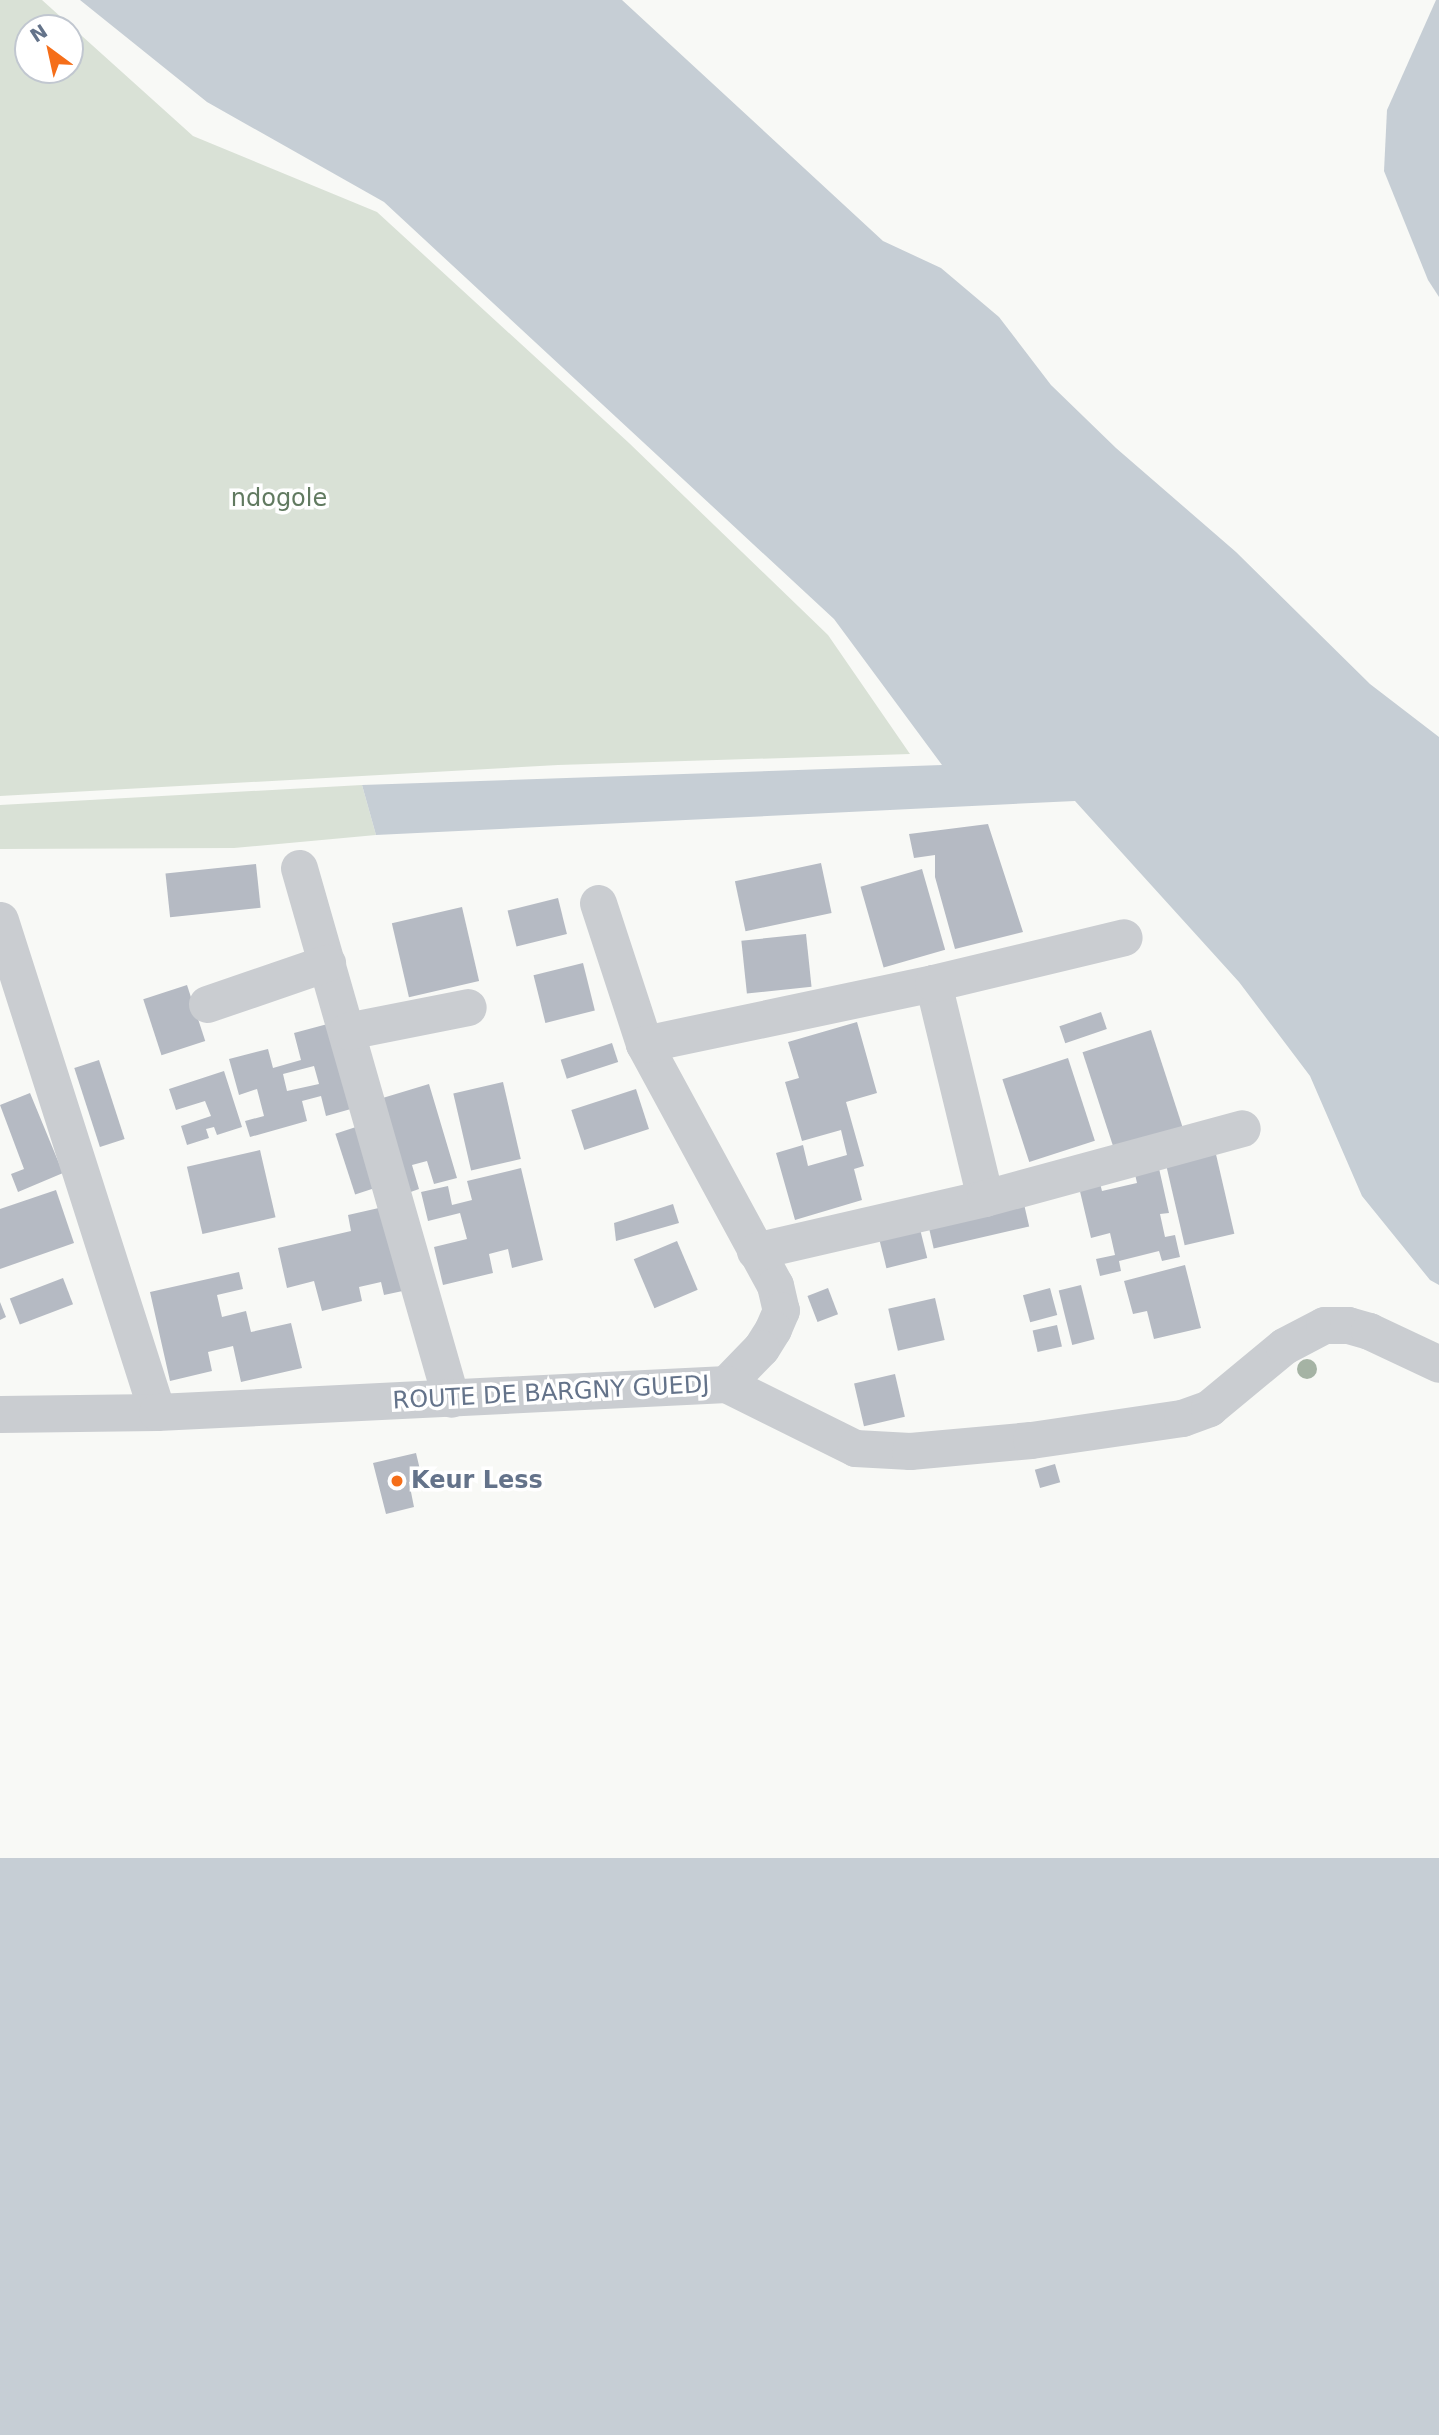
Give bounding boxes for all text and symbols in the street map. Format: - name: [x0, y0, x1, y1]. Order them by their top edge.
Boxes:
- north arrow: [14, 14, 84, 84]
- text: N: [26, 20, 51, 47]
- park label: ndogole: [231, 485, 327, 513]
- street label: ROUTE DE BARGNY GUEDJ: [392, 1370, 710, 1416]
- place label: Keur Less: [411, 1467, 543, 1495]
- marker: Keur Less: [389, 1473, 405, 1489]

